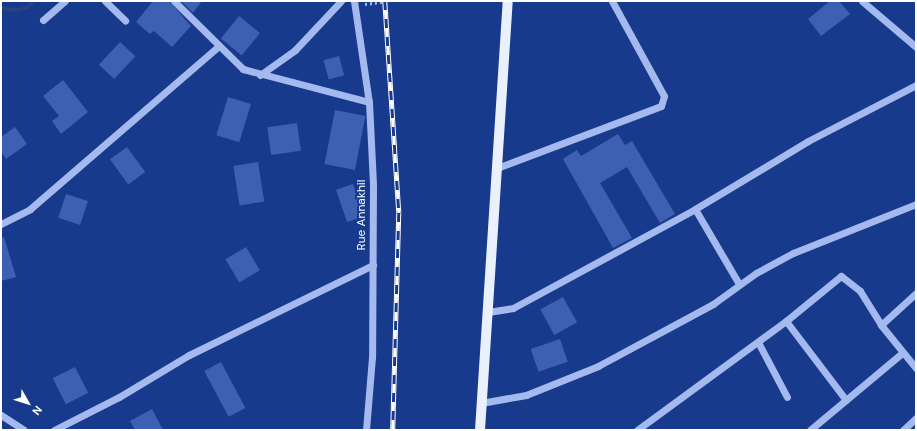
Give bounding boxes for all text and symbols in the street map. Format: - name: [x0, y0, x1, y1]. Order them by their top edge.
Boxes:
- street label: Rue Annakhil: [355, 180, 369, 250]
- north arrow: [8, 383, 48, 423]
- text: N: [29, 403, 45, 418]

